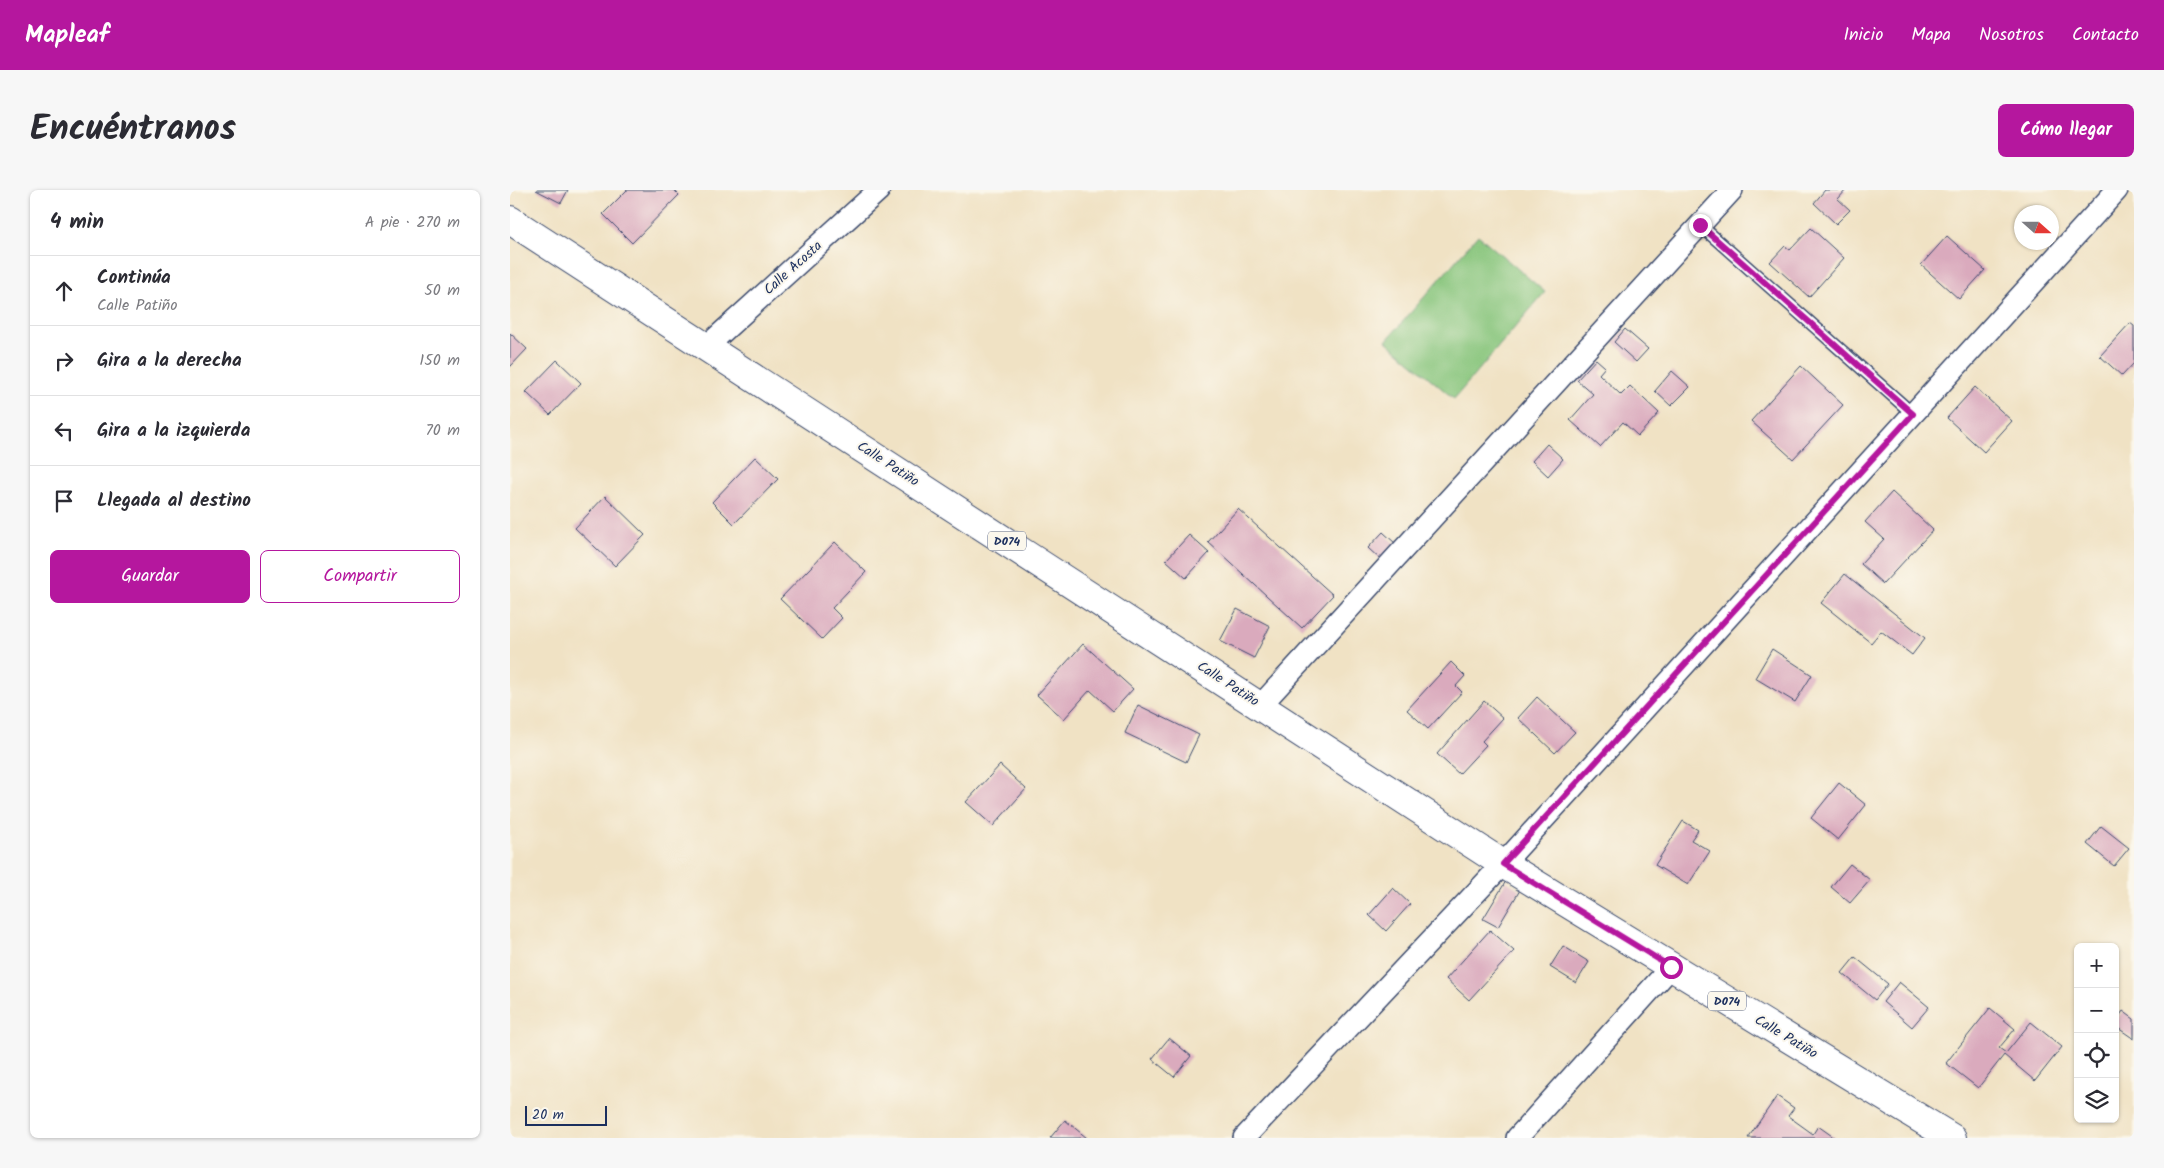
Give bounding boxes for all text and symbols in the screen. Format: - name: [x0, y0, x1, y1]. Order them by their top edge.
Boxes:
- text: Mapleaf: [25, 16, 109, 55]
- text: Inicio: [1843, 21, 1883, 50]
- text: Mapa: [1911, 21, 1951, 50]
- text: Nosotros: [1979, 21, 2044, 50]
- text: Contacto: [2072, 21, 2139, 50]
- text: Encuéntranos: [30, 102, 236, 158]
- button: Cómo llegar: [1998, 104, 2134, 157]
- north arrow: [2014, 205, 2059, 250]
- text: 4 min: [50, 206, 104, 239]
- text: A pie · 270 m: [365, 210, 460, 235]
- route end: [1689, 214, 1712, 237]
- street label: Calle Acosta: [759, 235, 827, 301]
- text: Continúa: [97, 263, 171, 293]
- icon: ahead: [50, 277, 78, 305]
- text: 50 m: [424, 278, 460, 303]
- text: Calle Patiño: [97, 293, 178, 318]
- text: Gira a la derecha: [97, 346, 242, 376]
- icon: right: [50, 347, 78, 375]
- text: 150 m: [419, 348, 460, 373]
- text: Gira a la izquierda: [97, 416, 250, 446]
- icon: left: [50, 417, 78, 445]
- text: 70 m: [425, 418, 460, 443]
- street label: Calle Patiño: [852, 436, 924, 492]
- text: Llegada al destino: [97, 486, 251, 516]
- icon: arrive: [50, 487, 78, 515]
- road number: D074: [988, 532, 1026, 551]
- button: Guardar: [50, 550, 250, 603]
- button: Compartir: [260, 550, 460, 603]
- street label: Calle Patiño: [1192, 656, 1264, 712]
- map controls: [2074, 943, 2119, 1123]
- button: +: [2074, 943, 2119, 988]
- route start: [1660, 956, 1683, 979]
- button: −: [2074, 988, 2119, 1033]
- road number: D074: [1708, 991, 1746, 1010]
- street label: Calle Patiño: [1750, 1009, 1822, 1065]
- button: locate: [2074, 1033, 2119, 1078]
- button: layers: [2074, 1078, 2119, 1123]
- scale bar: [525, 1103, 608, 1126]
- text: 20 m: [532, 1104, 564, 1126]

